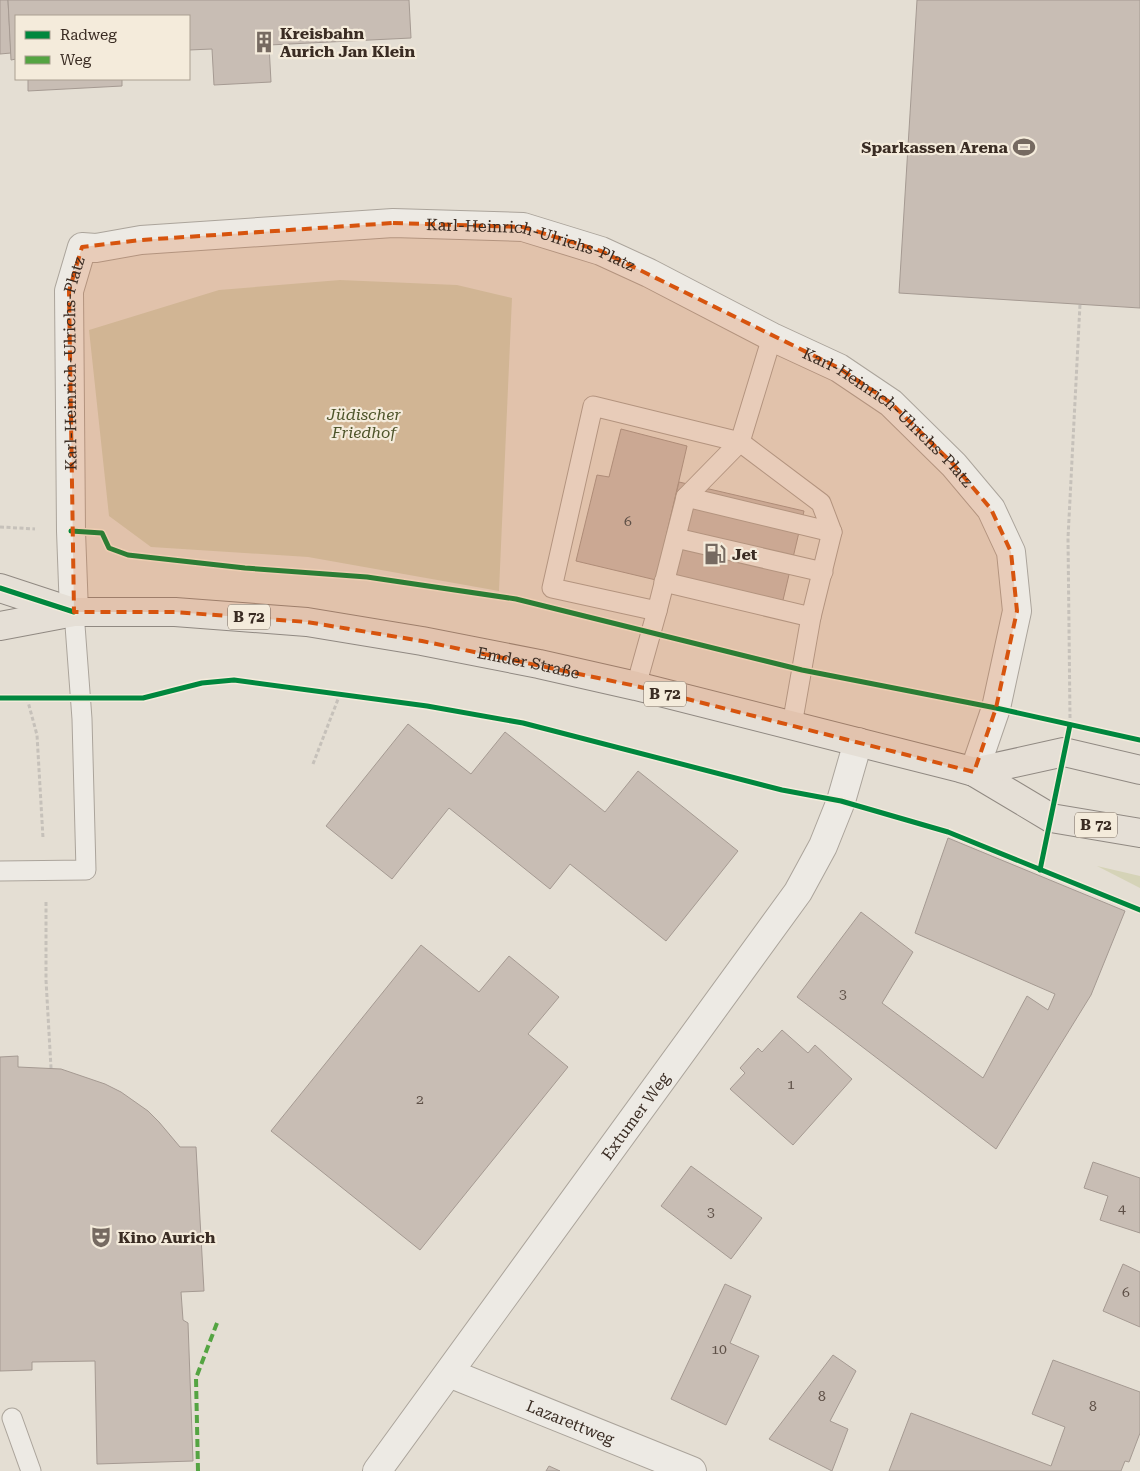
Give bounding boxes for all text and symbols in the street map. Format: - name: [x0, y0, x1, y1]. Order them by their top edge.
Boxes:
- legend: [15, 15, 190, 80]
- place label: Kreisbahn Aurich Jan Klein: [280, 24, 415, 61]
- text: Radweg: [60, 26, 117, 44]
- building icon: Kreisbahn Aurich Jan Klein: [251, 29, 277, 55]
- text: Weg: [60, 51, 92, 69]
- sports icon: Sparkassen Arena: [1011, 134, 1037, 160]
- place label: Sparkassen Arena: [861, 138, 1009, 157]
- street label: Karl-Heinrich-Ulrichs-Platz: [426, 215, 638, 276]
- street label: Karl-Heinrich-Ulrichs-Platz: [60, 254, 89, 471]
- street label: Karl-Heinrich-Ulrichs-Platz: [800, 344, 977, 491]
- park label: Jüdischer Friedhof: [326, 405, 401, 442]
- house number: 6: [624, 513, 632, 529]
- fuel station icon: Jet: [702, 541, 728, 567]
- place label: Jet: [732, 545, 758, 564]
- road number: B 72: [228, 604, 270, 630]
- street label: Emder Straße: [476, 643, 582, 683]
- road number: B 72: [644, 682, 686, 706]
- road number: B 72: [1075, 812, 1117, 838]
- house number: 3: [839, 986, 847, 1002]
- street label: Extumer Weg: [598, 1068, 674, 1164]
- house number: 1: [787, 1076, 795, 1092]
- house number: 2: [416, 1091, 424, 1107]
- house number: 4: [1118, 1200, 1126, 1216]
- house number: 3: [707, 1204, 715, 1220]
- theatre icon: Kino Aurich: [88, 1224, 114, 1250]
- place label: Kino Aurich: [118, 1228, 216, 1247]
- house number: 6: [1122, 1284, 1130, 1300]
- house number: 10: [711, 1341, 727, 1357]
- house number: 8: [818, 1388, 826, 1404]
- street label: Lazarettweg: [524, 1396, 618, 1449]
- house number: 8: [1089, 1398, 1097, 1414]

